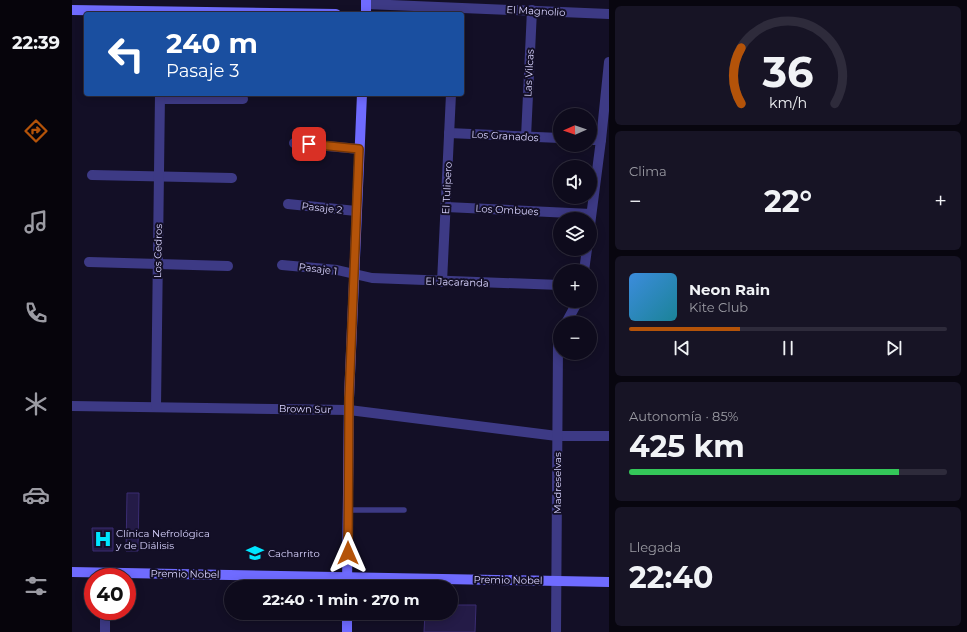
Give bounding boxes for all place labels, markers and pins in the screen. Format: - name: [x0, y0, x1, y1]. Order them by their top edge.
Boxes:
- pin: [292, 127, 326, 161]
- place label: Clínica Nefrológica y de Diálisis: [115, 527, 210, 552]
- hospital icon: Clínica Nefrológica y de Diálisis: [93, 529, 113, 549]
- school or university icon: Cacharrito: [245, 543, 265, 563]
- place label: Cacharrito: [268, 547, 320, 560]

